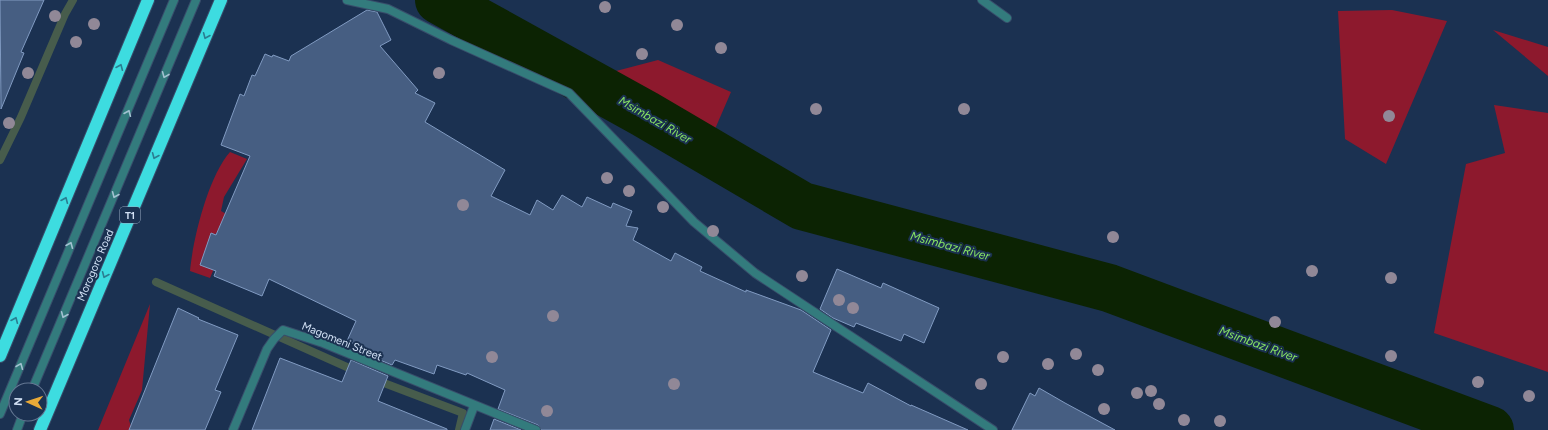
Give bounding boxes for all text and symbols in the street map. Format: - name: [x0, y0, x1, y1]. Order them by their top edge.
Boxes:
- one-way arrow: [203, 31, 211, 39]
- one-way arrow: [116, 64, 124, 71]
- one-way arrow: [162, 70, 170, 78]
- water label: Msimbazi River: [616, 94, 695, 147]
- one-way arrow: [123, 110, 131, 117]
- one-way arrow: [152, 152, 160, 159]
- one-way arrow: [111, 191, 119, 198]
- one-way arrow: [60, 197, 68, 204]
- road number: T1: [120, 207, 140, 223]
- street label: Morogoro Road: [74, 227, 116, 303]
- water label: Msimbazi River: [909, 229, 992, 264]
- one-way arrow: [65, 242, 73, 250]
- one-way arrow: [102, 271, 110, 279]
- one-way arrow: [61, 310, 69, 318]
- one-way arrow: [10, 317, 18, 324]
- street label: Magomeni Street: [300, 319, 384, 363]
- water label: Msimbazi River: [1217, 323, 1300, 365]
- one-way arrow: [16, 362, 24, 369]
- north arrow: [8, 382, 48, 422]
- text: N: [12, 397, 25, 406]

